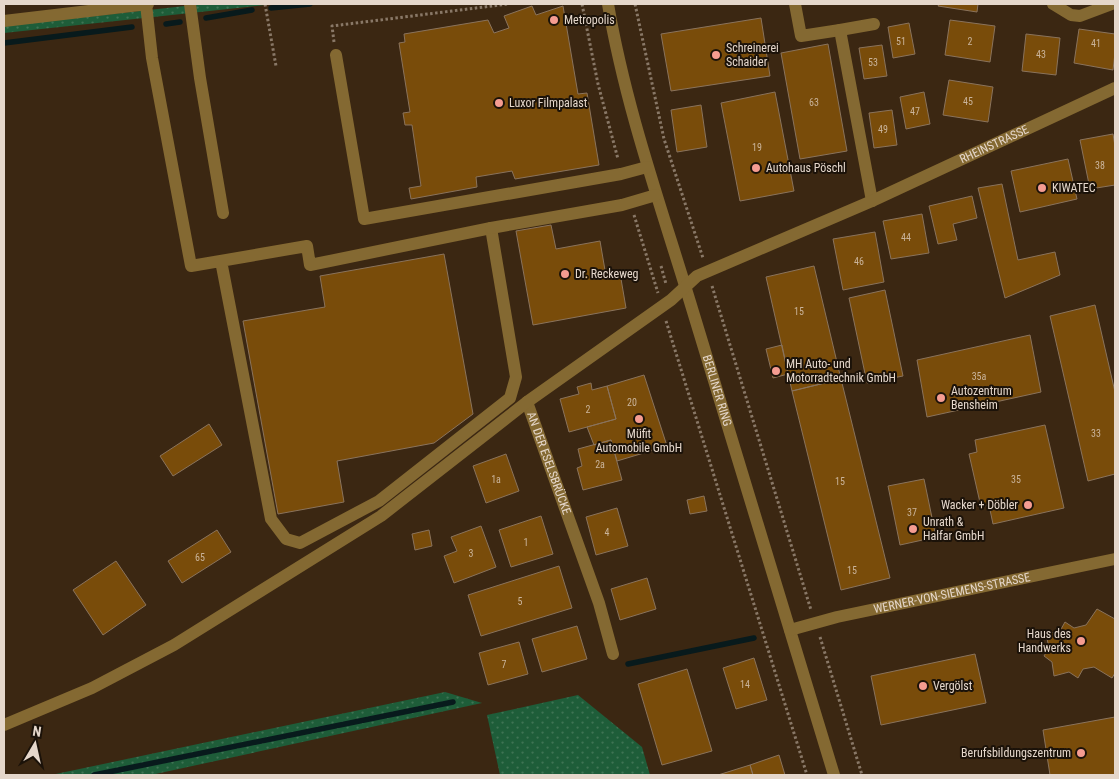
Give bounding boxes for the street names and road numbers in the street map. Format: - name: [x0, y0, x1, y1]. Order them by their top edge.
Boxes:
- street label: RHEINSTRASSE: [957, 122, 1031, 166]
- street label: BERLINER RING: [700, 353, 735, 428]
- street label: AN DER ESELSBRÜCKE: [524, 410, 574, 517]
- street label: WERNER-VON-SIEMENS-STRASSE: [872, 570, 1031, 616]

